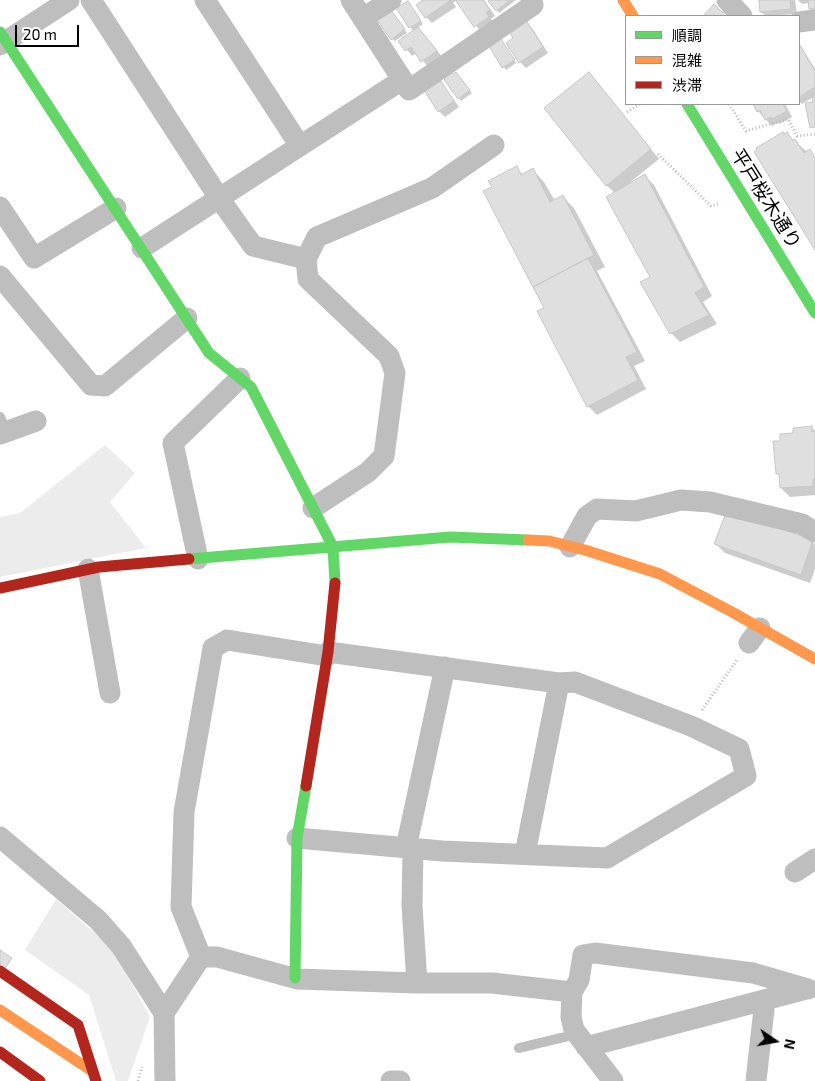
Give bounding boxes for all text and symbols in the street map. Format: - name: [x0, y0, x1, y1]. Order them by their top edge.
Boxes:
- scale bar: [18, 15, 81, 47]
- legend: [625, 15, 800, 105]
- text: 20 m: [23, 25, 57, 43]
- text: 順調: [672, 26, 702, 44]
- text: 混雑: [672, 51, 702, 69]
- text: 渋滞: [672, 76, 702, 94]
- street label: 平戸桜木通り: [726, 145, 806, 253]
- north arrow: [750, 1016, 800, 1066]
- text: N: [781, 1038, 800, 1051]

